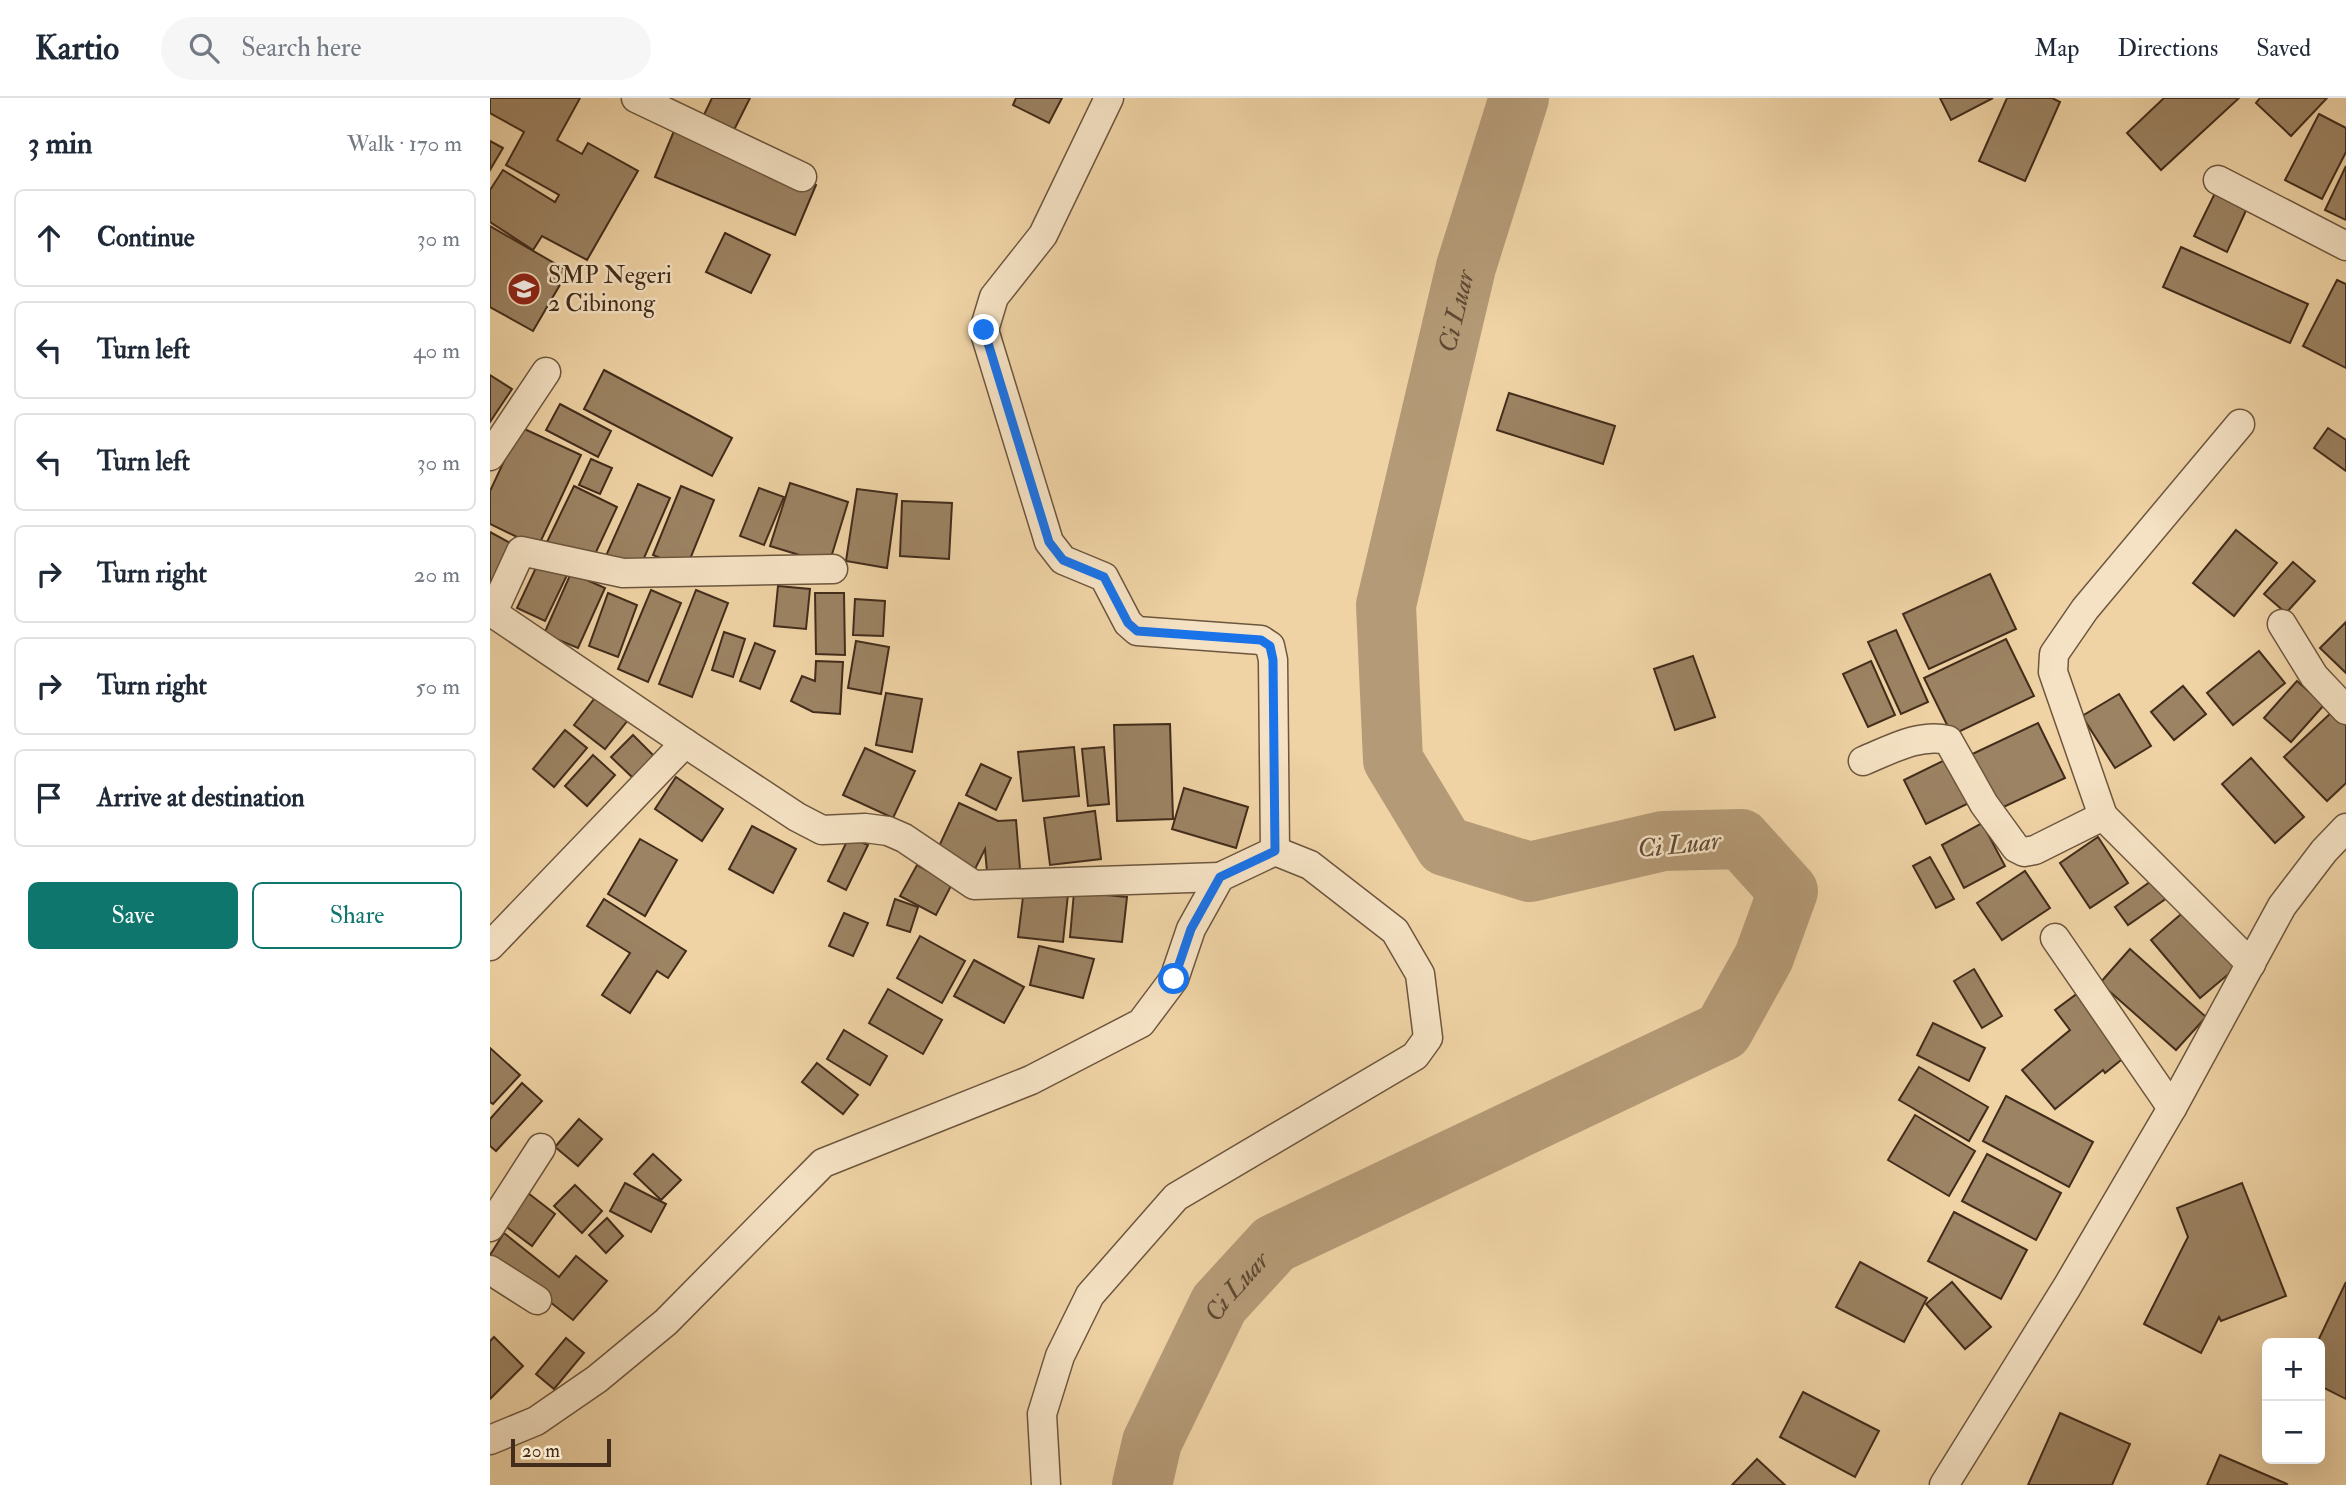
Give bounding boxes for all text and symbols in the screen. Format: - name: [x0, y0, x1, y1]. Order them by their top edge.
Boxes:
- search box: [161, 17, 651, 80]
- text: Kartio: [35, 28, 119, 69]
- icon: search: [185, 29, 223, 67]
- text: Search here: [241, 32, 361, 64]
- text: Map: [2034, 33, 2079, 64]
- text: Directions: [2117, 33, 2218, 64]
- text: Saved: [2256, 33, 2311, 64]
- text: 3 min: [28, 125, 93, 162]
- text: Walk · 170 m: [347, 129, 462, 158]
- icon: ahead: [30, 219, 68, 257]
- text: Continue: [97, 222, 195, 254]
- text: 30 m: [417, 224, 460, 253]
- place label: SMP Negeri 2 Cibinong: [548, 260, 672, 319]
- water label: Ci Luar: [1431, 266, 1482, 355]
- school or university icon: SMP Negeri 2 Cibinong: [505, 270, 543, 308]
- route end: [968, 314, 999, 345]
- icon: left: [30, 331, 68, 369]
- text: Turn left: [97, 334, 190, 366]
- text: 40 m: [413, 336, 460, 365]
- icon: left: [30, 443, 68, 481]
- text: Turn left: [97, 446, 190, 478]
- text: 30 m: [417, 448, 460, 477]
- icon: right: [30, 555, 68, 593]
- text: Turn right: [97, 558, 207, 590]
- text: 20 m: [414, 560, 460, 589]
- icon: right: [30, 667, 68, 705]
- text: Turn right: [97, 670, 207, 702]
- text: 50 m: [416, 672, 460, 701]
- icon: arrive: [30, 779, 68, 817]
- text: Arrive at destination: [97, 782, 305, 814]
- water label: Ci Luar: [1636, 825, 1723, 865]
- button: Save: [28, 882, 238, 949]
- button: Share: [252, 882, 462, 949]
- route start: [1158, 963, 1189, 994]
- water label: Ci Luar: [1198, 1244, 1277, 1327]
- map controls: [2262, 1338, 2325, 1464]
- button: +: [2262, 1338, 2325, 1401]
- button: −: [2262, 1401, 2325, 1464]
- scale bar: [511, 1436, 611, 1468]
- text: 20 m: [522, 1439, 560, 1463]

